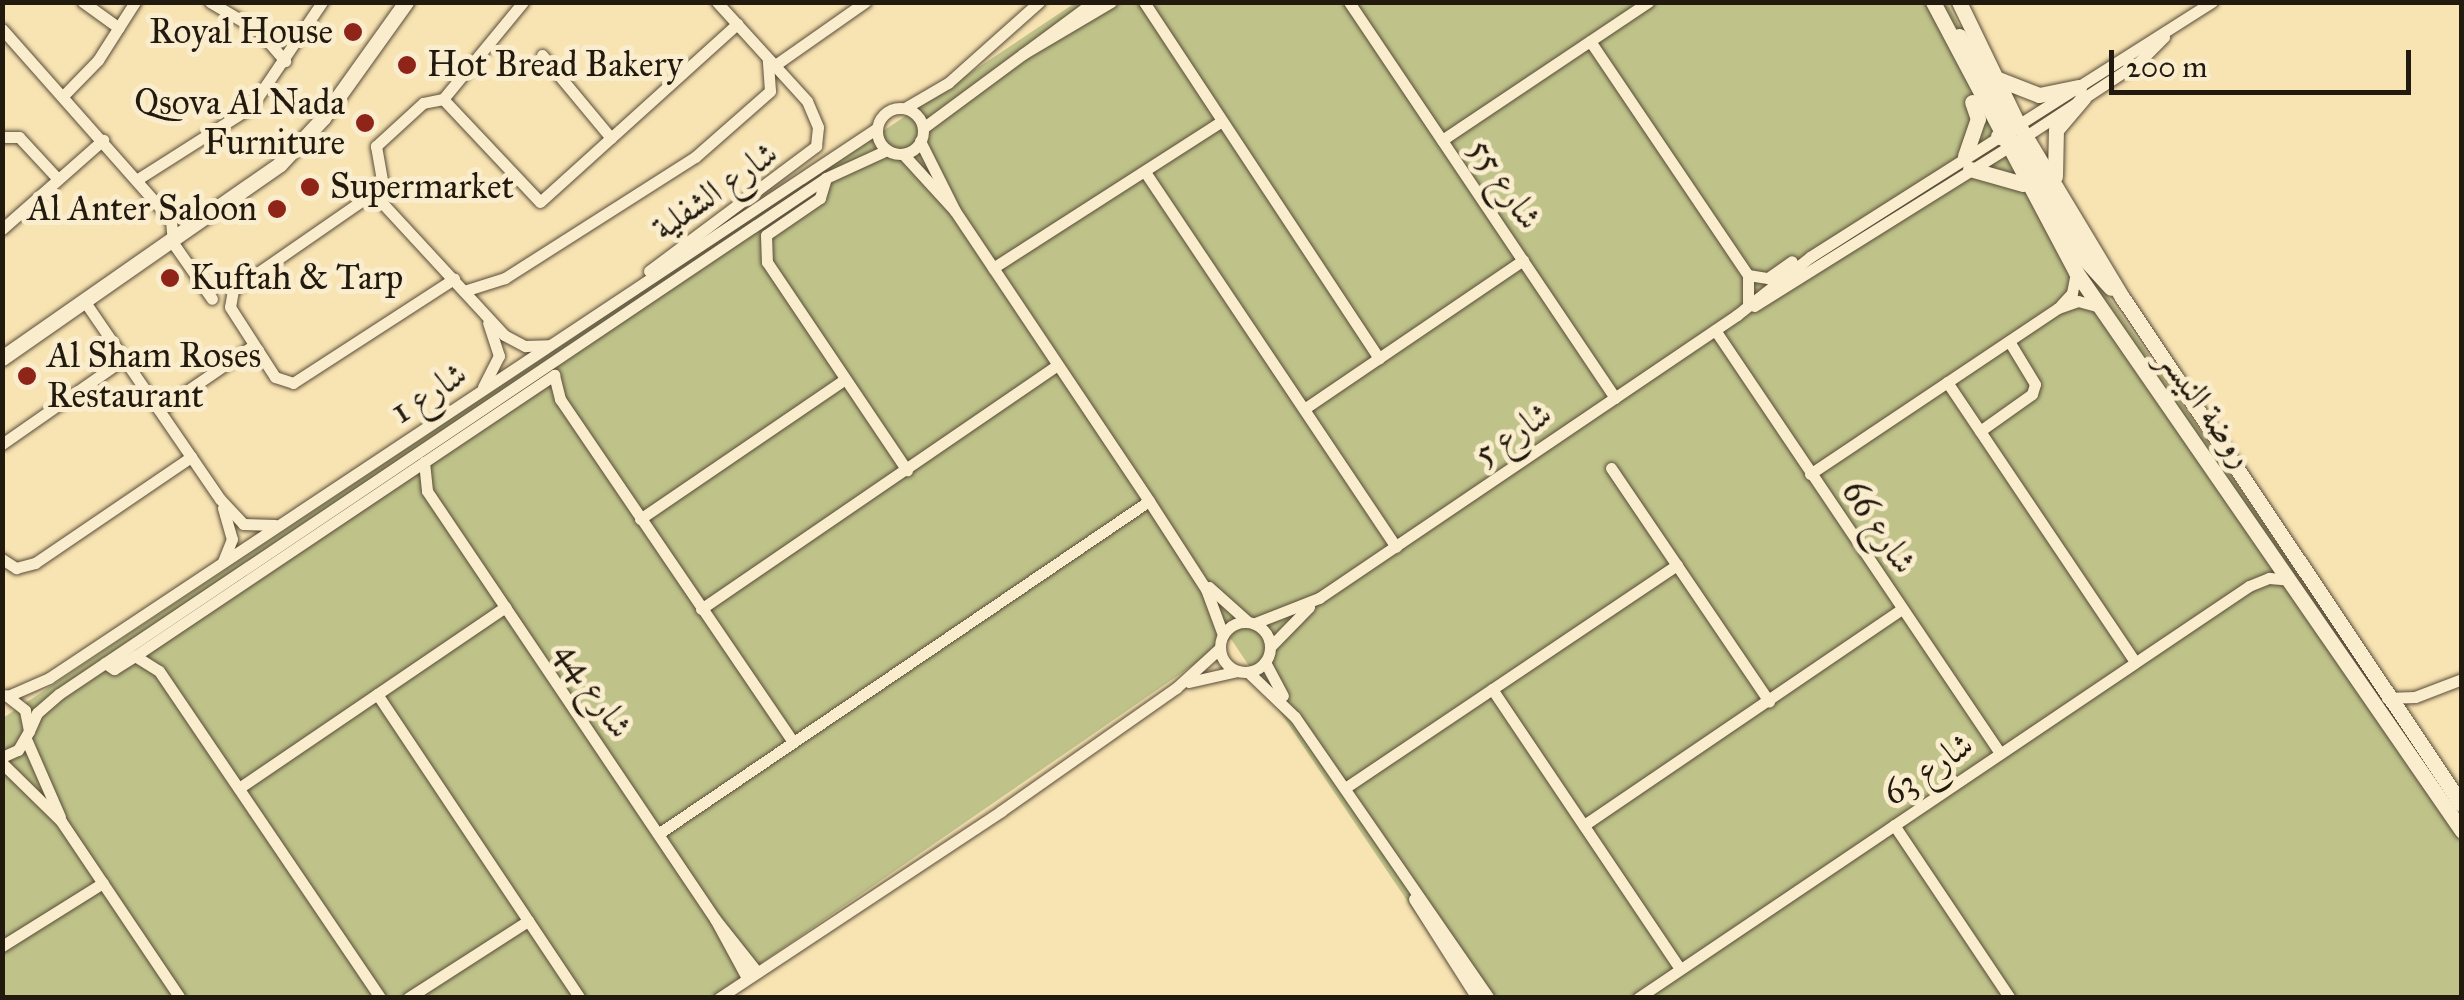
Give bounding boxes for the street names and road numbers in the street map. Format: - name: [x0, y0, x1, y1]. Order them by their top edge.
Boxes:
- street label: شارع 55: [1459, 130, 1551, 238]
- street label: شارع الشفلية: [644, 133, 786, 249]
- street label: روضة النيسر: [2149, 340, 2263, 476]
- street label: شارع 1: [383, 353, 475, 433]
- street label: شارع 5: [1466, 393, 1560, 475]
- street label: شارع 66: [1832, 472, 1926, 582]
- street label: شارع 44: [547, 634, 641, 746]
- street label: شارع 63: [1875, 724, 1981, 814]

